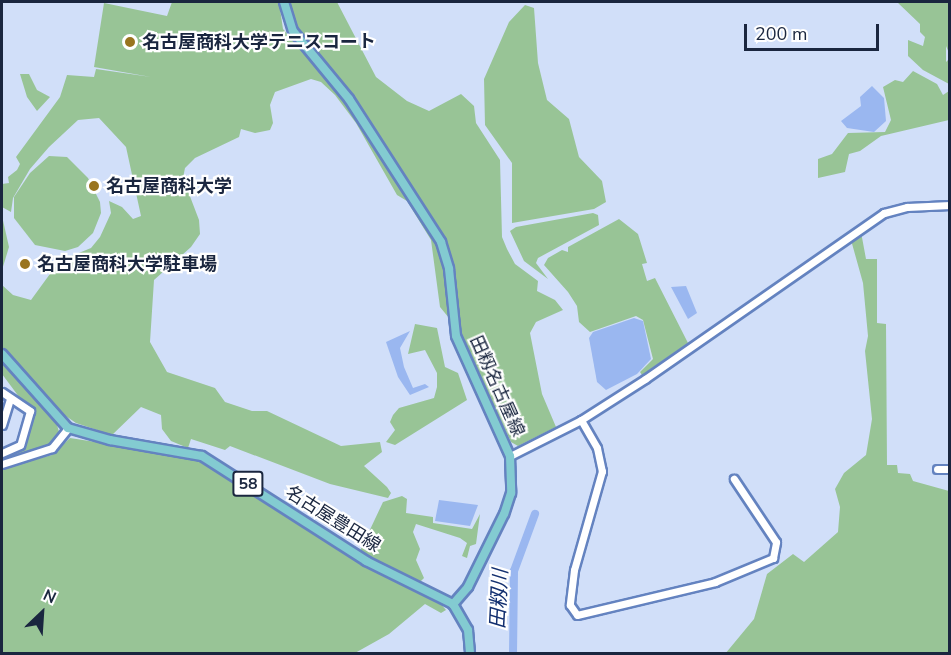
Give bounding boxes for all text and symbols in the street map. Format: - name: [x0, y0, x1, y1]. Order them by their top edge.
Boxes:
- scale bar: [747, 12, 882, 50]
- text: 200 m: [755, 22, 807, 46]
- place label: 名古屋商科大学テニスコート: [142, 31, 376, 53]
- marker: 名古屋商科大学テニスコート: [123, 35, 137, 49]
- place label: 名古屋商科大学: [106, 175, 232, 197]
- marker: 名古屋商科大学: [87, 179, 101, 193]
- place label: 名古屋商科大学駐車場: [37, 253, 217, 275]
- marker: 名古屋商科大学駐車場: [18, 257, 32, 271]
- street label: 田籾名古屋線: [465, 332, 529, 440]
- road number: 58: [232, 471, 264, 497]
- street label: 名古屋豊田線: [281, 481, 385, 557]
- water label: 田籾川: [485, 568, 513, 630]
- north arrow: [12, 583, 72, 643]
- text: N: [40, 584, 60, 609]

